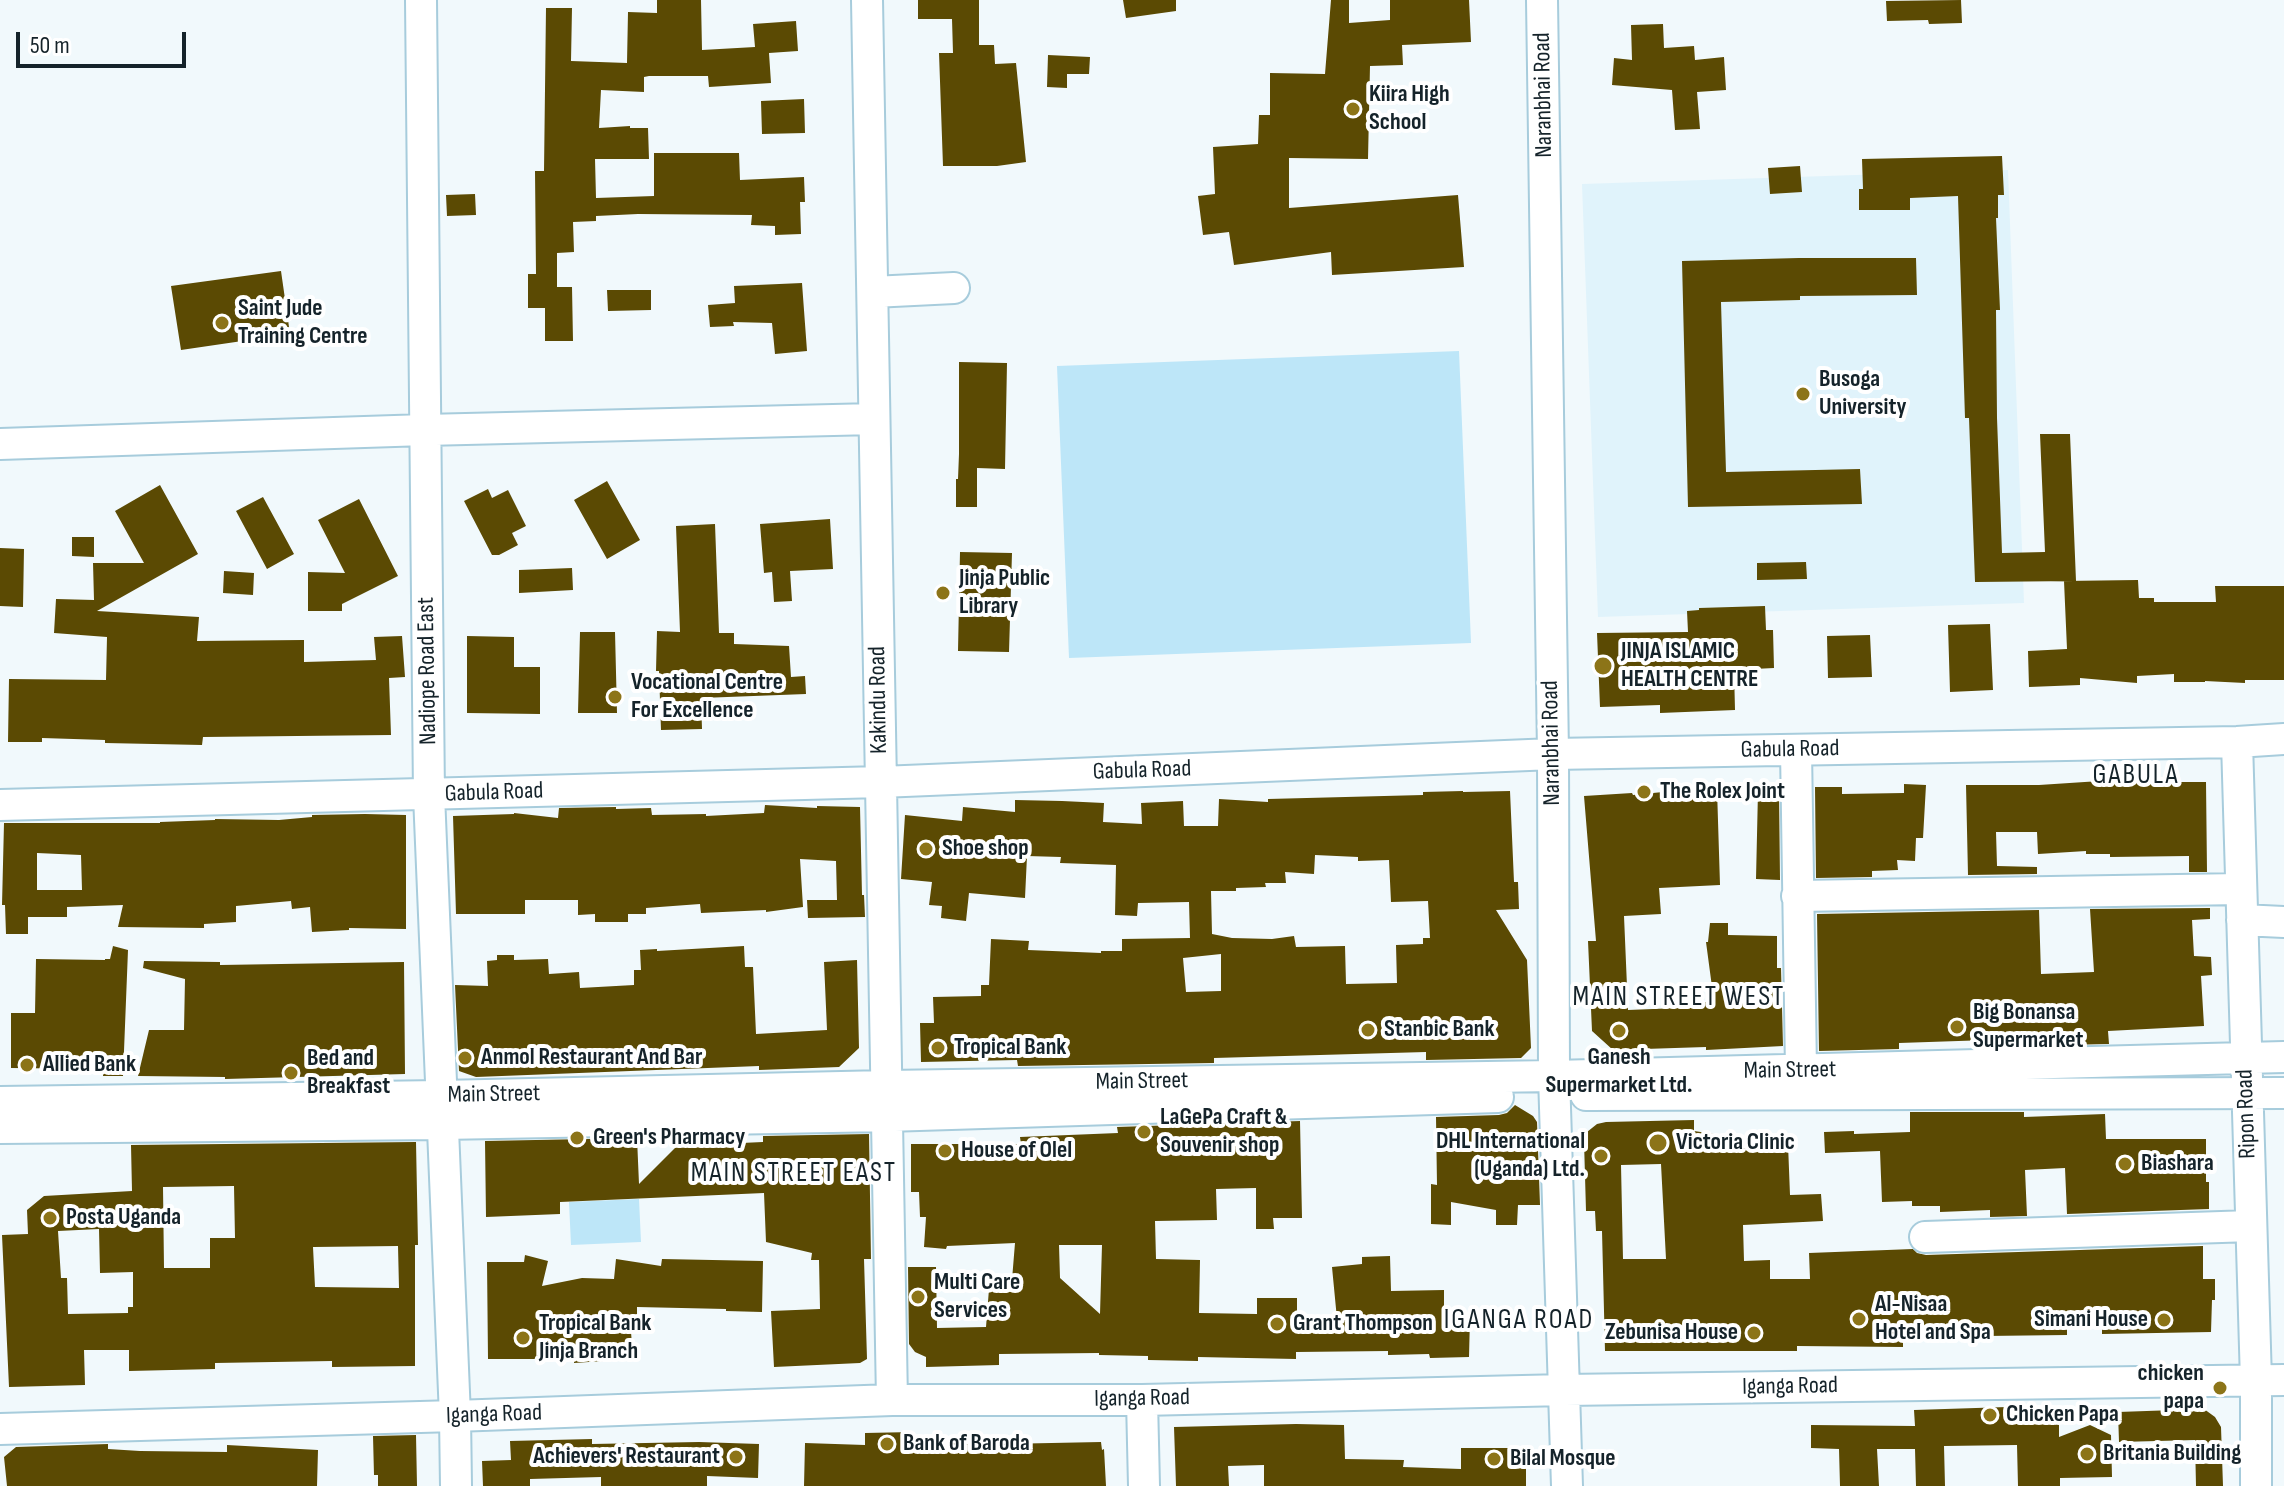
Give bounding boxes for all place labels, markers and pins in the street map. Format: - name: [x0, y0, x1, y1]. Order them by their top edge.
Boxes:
- place label: Kiira High School: [1369, 81, 1450, 137]
- marker: Kiira High School: [1344, 100, 1362, 118]
- place label: Saint Jude Training Centre: [238, 295, 367, 351]
- marker: Saint Jude Training Centre: [213, 314, 231, 332]
- place label: Busoga University: [1819, 366, 1907, 422]
- marker: Busoga University: [1794, 385, 1812, 403]
- place label: Jinja Public Library: [959, 565, 1050, 621]
- marker: Jinja Public Library: [934, 584, 952, 602]
- place label: JINJA ISLAMIC HEALTH CENTRE: [1621, 638, 1759, 694]
- marker: JINJA ISLAMIC HEALTH CENTRE: [1592, 655, 1614, 677]
- place label: Vocational Centre For Excellence: [631, 669, 783, 725]
- marker: Vocational Centre For Excellence: [606, 688, 624, 706]
- place label: The Rolex Joint: [1660, 778, 1785, 806]
- marker: The Rolex Joint: [1635, 783, 1653, 801]
- place label: Shoe shop: [942, 835, 1029, 863]
- marker: Shoe shop: [917, 840, 935, 858]
- place label: Big Bonansa Supermarket: [1973, 999, 2083, 1055]
- place label: Stanbic Bank: [1384, 1016, 1495, 1044]
- marker: Big Bonansa Supermarket: [1948, 1018, 1966, 1036]
- marker: Stanbic Bank: [1359, 1021, 1377, 1039]
- marker: Ganesh Supermarket Ltd.: [1610, 1022, 1628, 1040]
- place label: Tropical Bank: [954, 1034, 1066, 1062]
- marker: Tropical Bank: [929, 1039, 947, 1057]
- place label: Anmol Restaurant And Bar: [481, 1044, 702, 1072]
- place label: Ganesh Supermarket Ltd.: [1546, 1044, 1692, 1100]
- place label: Bed and Breakfast: [307, 1045, 390, 1101]
- marker: Anmol Restaurant And Bar: [456, 1049, 474, 1067]
- place label: Allied Bank: [43, 1051, 136, 1079]
- marker: Allied Bank: [18, 1056, 36, 1074]
- marker: Bed and Breakfast: [282, 1064, 300, 1082]
- place label: LaGePa Craft & Souvenir shop: [1160, 1104, 1288, 1160]
- marker: LaGePa Craft & Souvenir shop: [1135, 1123, 1153, 1141]
- place label: Green's Pharmacy: [593, 1124, 745, 1152]
- place label: DHL International (Uganda) Ltd.: [1436, 1128, 1585, 1184]
- marker: Green's Pharmacy: [568, 1129, 586, 1147]
- place label: Victoria Clinic: [1676, 1129, 1795, 1157]
- marker: Victoria Clinic: [1647, 1132, 1669, 1154]
- place label: House of Olel: [961, 1137, 1072, 1165]
- marker: House of Olel: [936, 1142, 954, 1160]
- marker: DHL International (Uganda) Ltd.: [1592, 1147, 1610, 1165]
- place label: Biashara: [2141, 1150, 2214, 1178]
- marker: Biashara: [2116, 1155, 2134, 1173]
- place label: Posta Uganda: [66, 1204, 181, 1232]
- marker: Posta Uganda: [41, 1209, 59, 1227]
- place label: Multi Care Services: [934, 1269, 1020, 1325]
- marker: Multi Care Services: [909, 1288, 927, 1306]
- place label: Al-Nisaa Hotel and Spa: [1875, 1291, 1991, 1347]
- place label: Simani House: [2034, 1306, 2148, 1334]
- place label: Tropical Bank Jinja Branch: [539, 1310, 651, 1366]
- place label: Grant Thompson: [1293, 1310, 1433, 1338]
- marker: Al-Nisaa Hotel and Spa: [1850, 1310, 1868, 1328]
- marker: Simani House: [2155, 1311, 2173, 1329]
- marker: Grant Thompson: [1268, 1315, 1286, 1333]
- place label: Zebunisa House: [1605, 1319, 1738, 1347]
- marker: Zebunisa House: [1745, 1324, 1763, 1342]
- marker: Tropical Bank Jinja Branch: [514, 1329, 532, 1347]
- place label: chicken papa: [2138, 1360, 2204, 1416]
- marker: chicken papa: [2211, 1379, 2229, 1397]
- place label: Chicken Papa: [2006, 1401, 2119, 1429]
- marker: Chicken Papa: [1981, 1406, 1999, 1424]
- place label: Bank of Baroda: [903, 1430, 1030, 1458]
- marker: Bank of Baroda: [878, 1435, 896, 1453]
- place label: Britania Building: [2103, 1440, 2241, 1468]
- place label: Achievers' Restaurant: [533, 1443, 720, 1471]
- place label: Bilal Mosque: [1510, 1445, 1616, 1473]
- marker: Britania Building: [2078, 1445, 2096, 1463]
- marker: Achievers' Restaurant: [727, 1448, 745, 1466]
- marker: Bilal Mosque: [1485, 1450, 1503, 1468]

